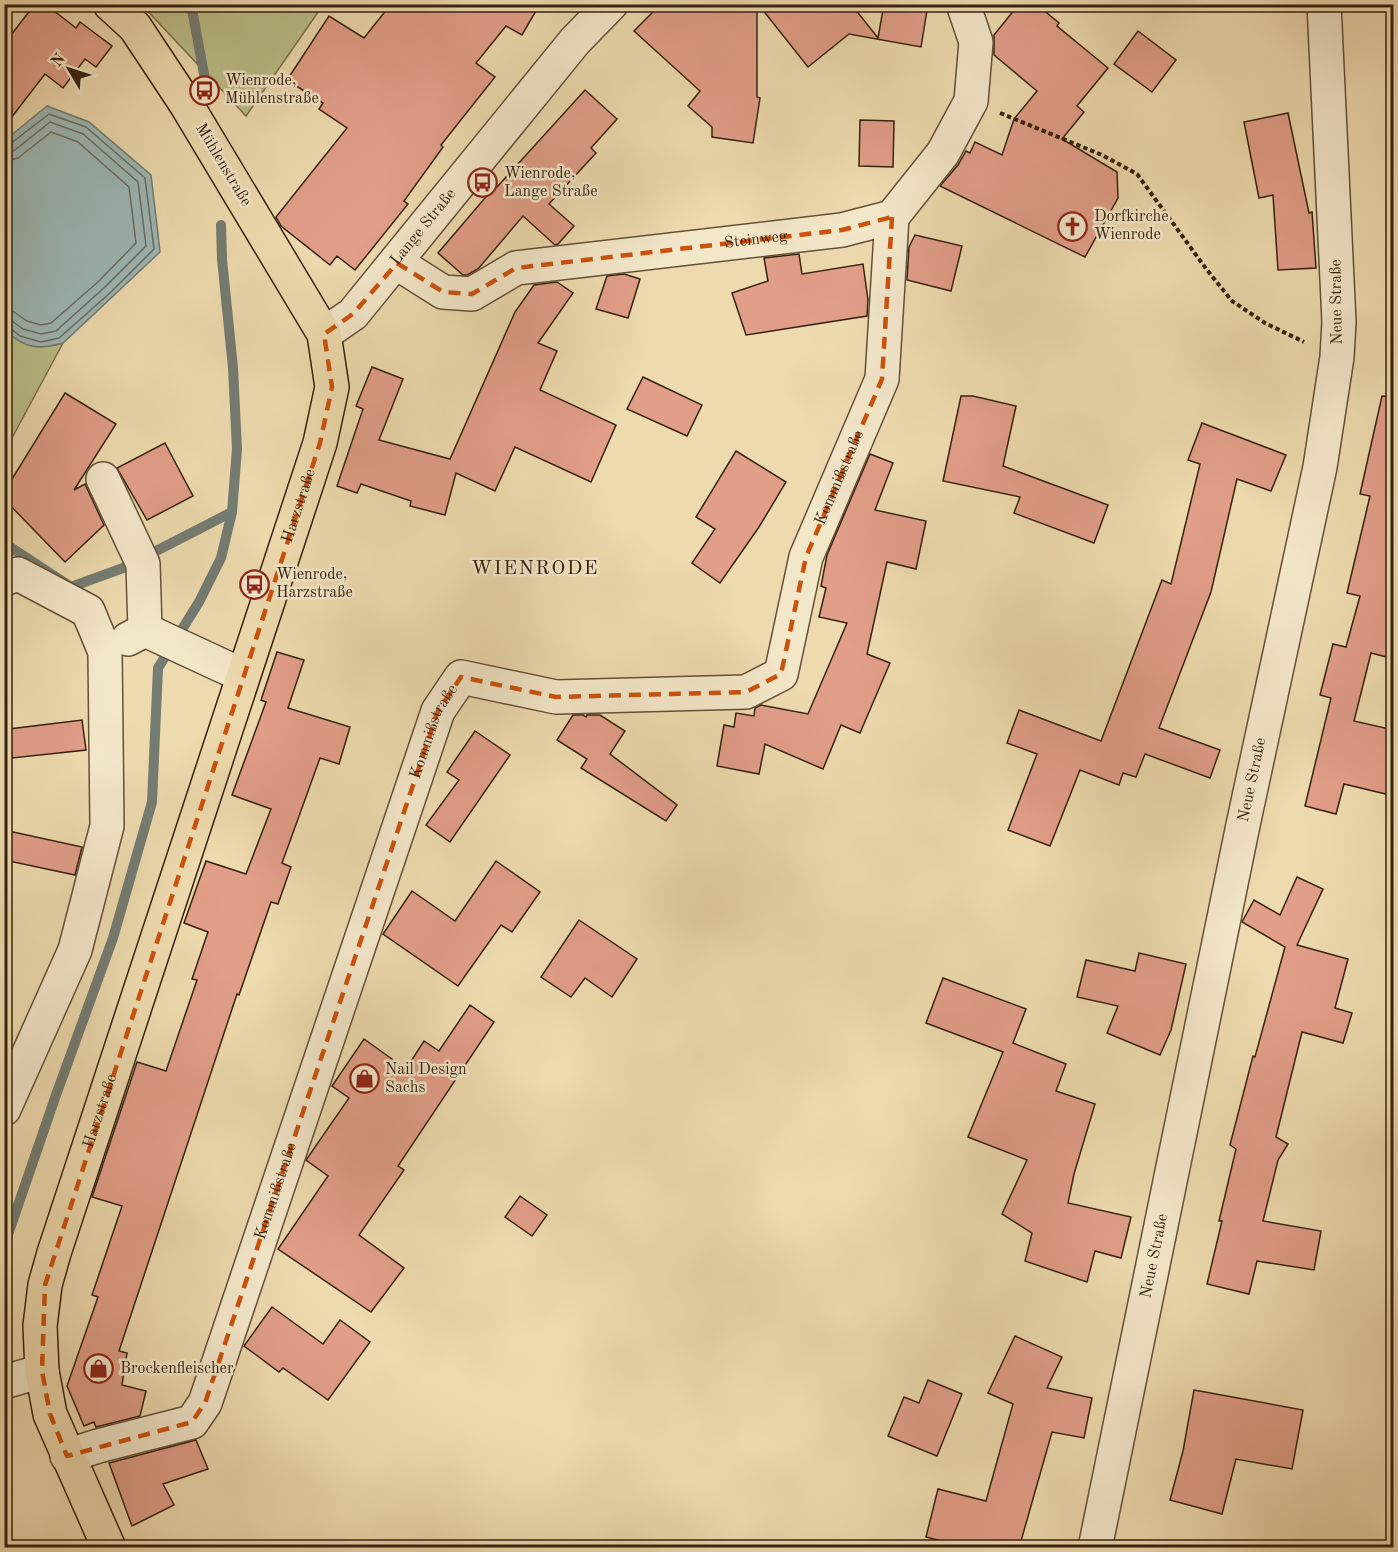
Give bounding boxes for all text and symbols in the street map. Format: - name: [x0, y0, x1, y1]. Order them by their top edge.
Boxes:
- north arrow: [39, 39, 99, 99]
- text: N: [49, 50, 69, 71]
- place label: Wienrode, Mühlenstraße: [225, 73, 319, 107]
- bus stop icon: Wienrode, Mühlenstraße: [188, 74, 220, 106]
- street label: Mühlenstraße: [192, 121, 254, 209]
- place label: Wienrode, Lange Straße: [504, 166, 598, 200]
- bus stop icon: Wienrode, Lange Straße: [467, 167, 499, 199]
- street label: Lange Straße: [388, 186, 459, 269]
- place label: Dorfkirche Wienrode: [1094, 209, 1169, 243]
- church icon: Dorfkirche Wienrode: [1057, 210, 1089, 242]
- street label: Steinweg: [723, 228, 789, 252]
- street label: Neue Straße: [1328, 259, 1346, 345]
- street label: Kommißstraße: [813, 428, 867, 528]
- street label: Harzstraße: [280, 467, 319, 545]
- district label: WIENRODE: [471, 559, 599, 579]
- place label: Wienrode, Harzstraße: [276, 567, 353, 601]
- bus stop icon: Wienrode, Harzstraße: [239, 568, 271, 600]
- street label: Kommißstraße: [408, 682, 461, 781]
- street label: Neue Straße: [1236, 736, 1270, 824]
- place label: Nail Design Sachs: [385, 1062, 467, 1096]
- shop icon: Nail Design Sachs: [348, 1063, 380, 1095]
- street label: Harzstraße: [81, 1072, 120, 1150]
- street label: Kommißstraße: [253, 1141, 300, 1242]
- street label: Neue Straße: [1138, 1212, 1171, 1300]
- shop icon: Brockenfleischer: [83, 1353, 115, 1385]
- place label: Brockenfleischer: [120, 1361, 234, 1377]

